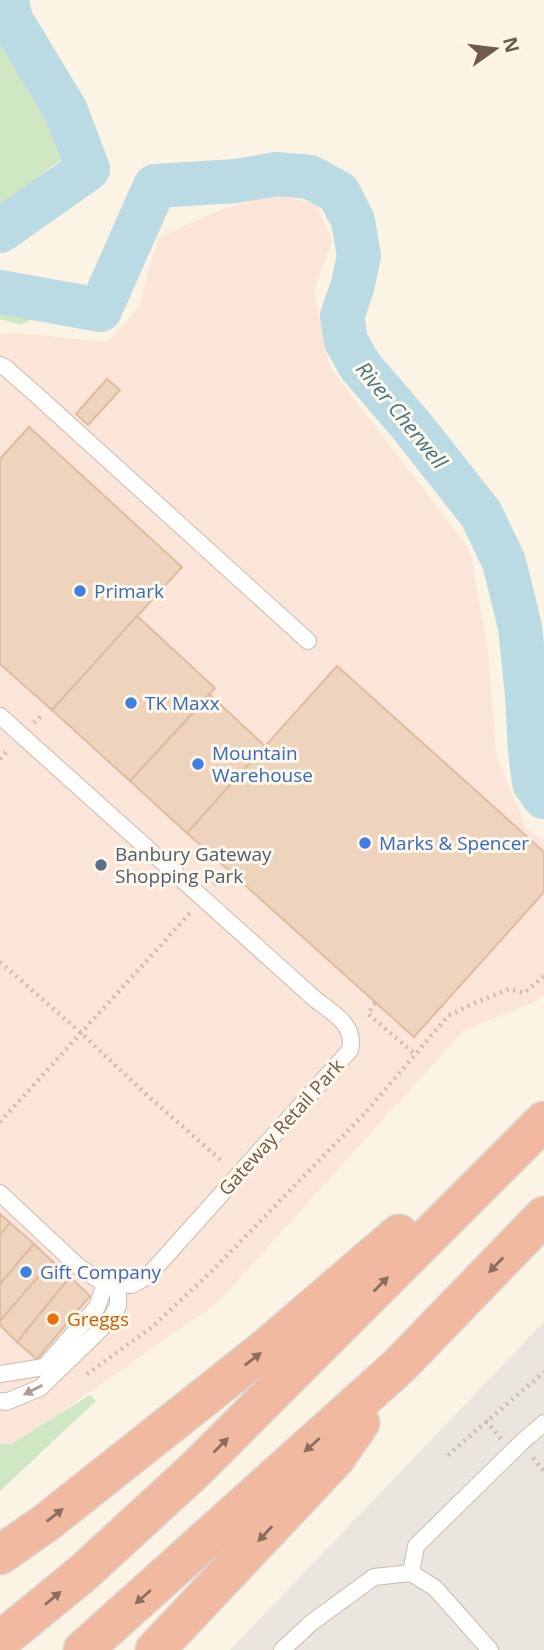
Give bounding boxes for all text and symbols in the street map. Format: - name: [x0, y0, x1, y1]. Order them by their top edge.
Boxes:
- north arrow: [460, 14, 530, 84]
- text: N: [497, 34, 526, 56]
- water label: River Cherwell: [350, 355, 454, 475]
- place label: Primark: [94, 578, 164, 604]
- marker: Primark: [72, 583, 88, 599]
- place label: TK Maxx: [145, 690, 220, 716]
- marker: TK Maxx: [123, 695, 139, 711]
- place label: Mountain Warehouse: [212, 740, 313, 788]
- marker: Mountain Warehouse: [190, 756, 206, 772]
- place label: Marks & Spencer: [379, 830, 529, 856]
- marker: Marks & Spencer: [357, 835, 373, 851]
- place label: Banbury Gateway Shopping Park: [115, 841, 272, 889]
- marker: Banbury Gateway Shopping Park: [93, 857, 109, 873]
- street label: Gateway Retail Park: [213, 1053, 349, 1201]
- one-way arrow: [489, 1256, 505, 1273]
- place label: Gift Company: [40, 1259, 162, 1285]
- marker: Gift Company: [18, 1264, 34, 1280]
- one-way arrow: [373, 1275, 390, 1292]
- place label: Greggs: [67, 1306, 129, 1332]
- marker: Greggs: [45, 1311, 61, 1327]
- one-way arrow: [244, 1352, 261, 1367]
- one-way arrow: [22, 1384, 42, 1396]
- one-way arrow: [212, 1436, 229, 1453]
- one-way arrow: [304, 1436, 321, 1452]
- one-way arrow: [46, 1508, 64, 1523]
- one-way arrow: [257, 1525, 273, 1542]
- one-way arrow: [134, 1589, 152, 1605]
- one-way arrow: [44, 1591, 61, 1606]

